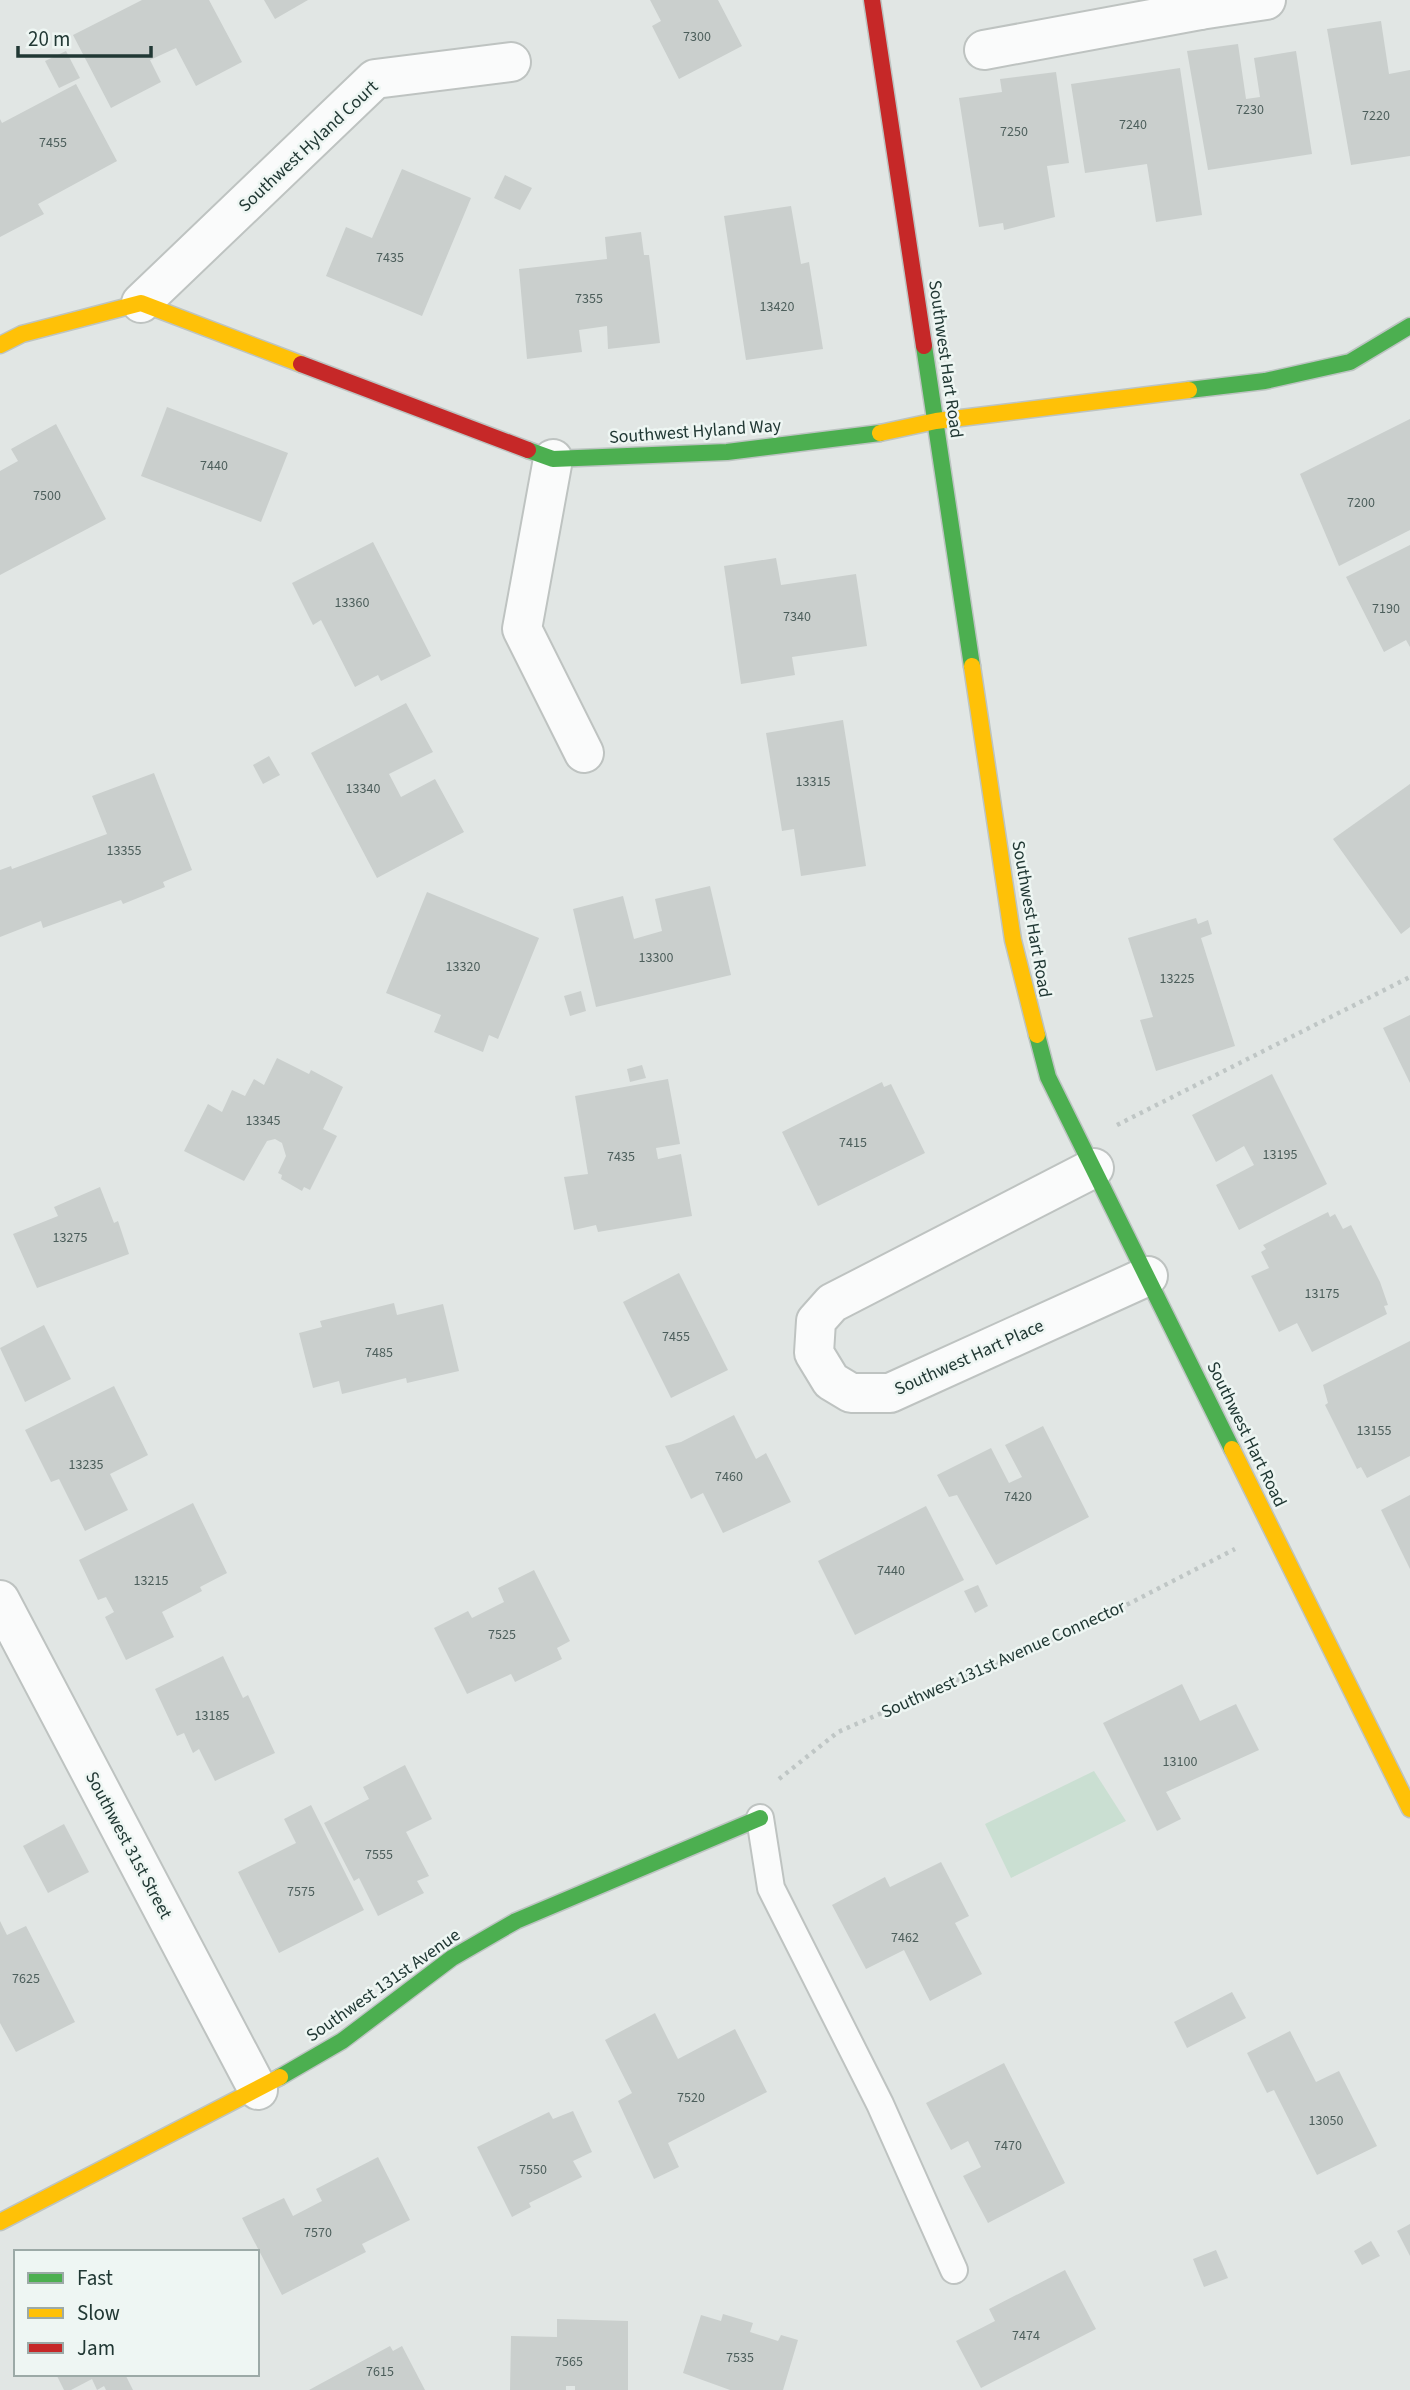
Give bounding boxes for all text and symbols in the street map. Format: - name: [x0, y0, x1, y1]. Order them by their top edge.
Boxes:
- scale bar: [18, 14, 150, 58]
- text: 20 m: [28, 24, 70, 54]
- house number: 7300: [683, 27, 711, 47]
- street label: Southwest Hyland Court: [233, 75, 384, 218]
- house number: 7230: [1236, 100, 1264, 120]
- house number: 7220: [1362, 106, 1390, 126]
- house number: 7240: [1119, 115, 1147, 135]
- house number: 7250: [1000, 122, 1028, 142]
- house number: 7455: [39, 133, 67, 153]
- house number: 7435: [376, 248, 404, 268]
- street label: Southwest Hart Road: [922, 279, 969, 440]
- house number: 7355: [575, 289, 603, 309]
- house number: 13420: [760, 297, 794, 317]
- street label: Southwest Hyland Way: [608, 413, 782, 450]
- house number: 7440: [200, 456, 228, 476]
- house number: 7500: [33, 486, 61, 506]
- house number: 7200: [1347, 493, 1375, 513]
- house number: 13360: [335, 593, 369, 613]
- house number: 7190: [1372, 599, 1400, 619]
- house number: 7340: [783, 607, 811, 627]
- house number: 13315: [796, 772, 830, 792]
- house number: 13340: [346, 779, 380, 799]
- street label: Southwest Hart Road: [1005, 839, 1058, 1000]
- house number: 13355: [107, 841, 141, 861]
- house number: 13300: [639, 948, 673, 968]
- house number: 13320: [446, 957, 480, 977]
- house number: 13225: [1160, 969, 1194, 989]
- house number: 13345: [246, 1111, 280, 1131]
- house number: 7415: [839, 1133, 867, 1153]
- house number: 13195: [1263, 1145, 1297, 1165]
- house number: 7435: [607, 1147, 635, 1167]
- house number: 13275: [53, 1228, 87, 1248]
- house number: 13175: [1305, 1284, 1339, 1304]
- street label: Southwest Hart Place: [891, 1313, 1048, 1402]
- house number: 7455: [662, 1327, 690, 1347]
- house number: 7485: [365, 1343, 393, 1363]
- street label: Southwest Hart Road: [1200, 1357, 1293, 1511]
- house number: 13155: [1357, 1421, 1391, 1441]
- house number: 13235: [69, 1455, 103, 1475]
- house number: 7460: [715, 1467, 743, 1487]
- house number: 7420: [1004, 1487, 1032, 1507]
- house number: 7440: [877, 1561, 905, 1581]
- house number: 13215: [134, 1571, 168, 1591]
- street label: Southwest 131st Avenue Connector: [877, 1594, 1130, 1725]
- house number: 7525: [488, 1625, 516, 1645]
- house number: 13185: [195, 1706, 229, 1726]
- house number: 13100: [1163, 1752, 1197, 1772]
- street label: Southwest 31st Street: [79, 1767, 178, 1923]
- house number: 7555: [365, 1845, 393, 1865]
- house number: 7575: [287, 1882, 315, 1902]
- street label: Southwest 131st Avenue: [301, 1923, 465, 2048]
- house number: 7462: [891, 1928, 919, 1948]
- house number: 7625: [12, 1969, 40, 1989]
- house number: 7520: [677, 2088, 705, 2108]
- house number: 13050: [1309, 2111, 1343, 2131]
- house number: 7470: [994, 2136, 1022, 2156]
- house number: 7550: [519, 2160, 547, 2180]
- house number: 7570: [304, 2223, 332, 2243]
- legend: [14, 2250, 259, 2376]
- text: Fast: [77, 2263, 113, 2293]
- text: Slow: [77, 2298, 120, 2328]
- house number: 7474: [1012, 2326, 1040, 2346]
- text: Jam: [77, 2333, 115, 2363]
- house number: 7535: [726, 2348, 754, 2368]
- house number: 7565: [555, 2352, 583, 2372]
- house number: 7615: [366, 2362, 394, 2382]

